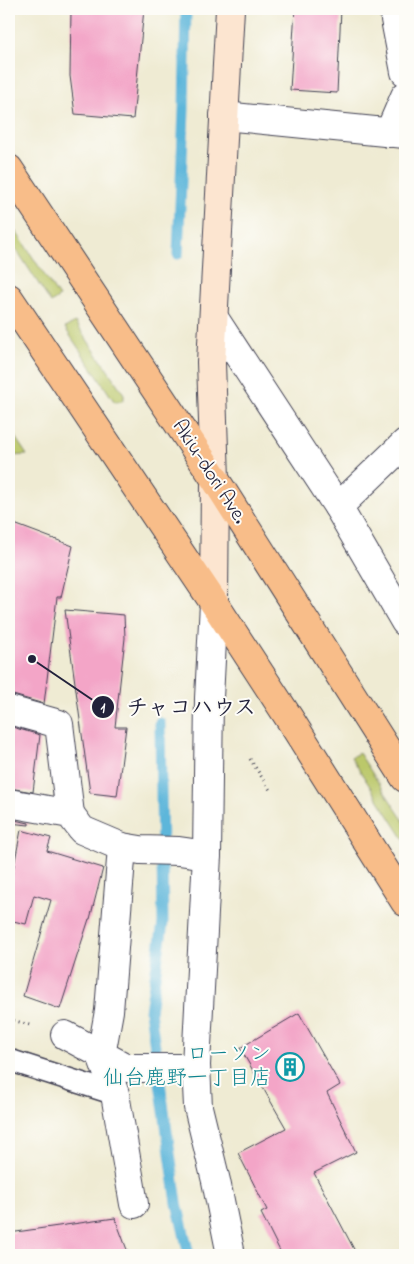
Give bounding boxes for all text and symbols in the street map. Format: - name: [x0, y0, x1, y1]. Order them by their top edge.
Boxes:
- street label: Akiu-dori Ave.: [164, 414, 254, 530]
- callout: チャコハウス: [90, 688, 267, 725]
- text: チャコハウス: [126, 693, 256, 725]
- text: 1: [101, 697, 106, 719]
- place label: ローソン 仙台鹿野一丁目店: [103, 1040, 271, 1094]
- building icon: ローソン 仙台鹿野一丁目店: [275, 1052, 305, 1082]

